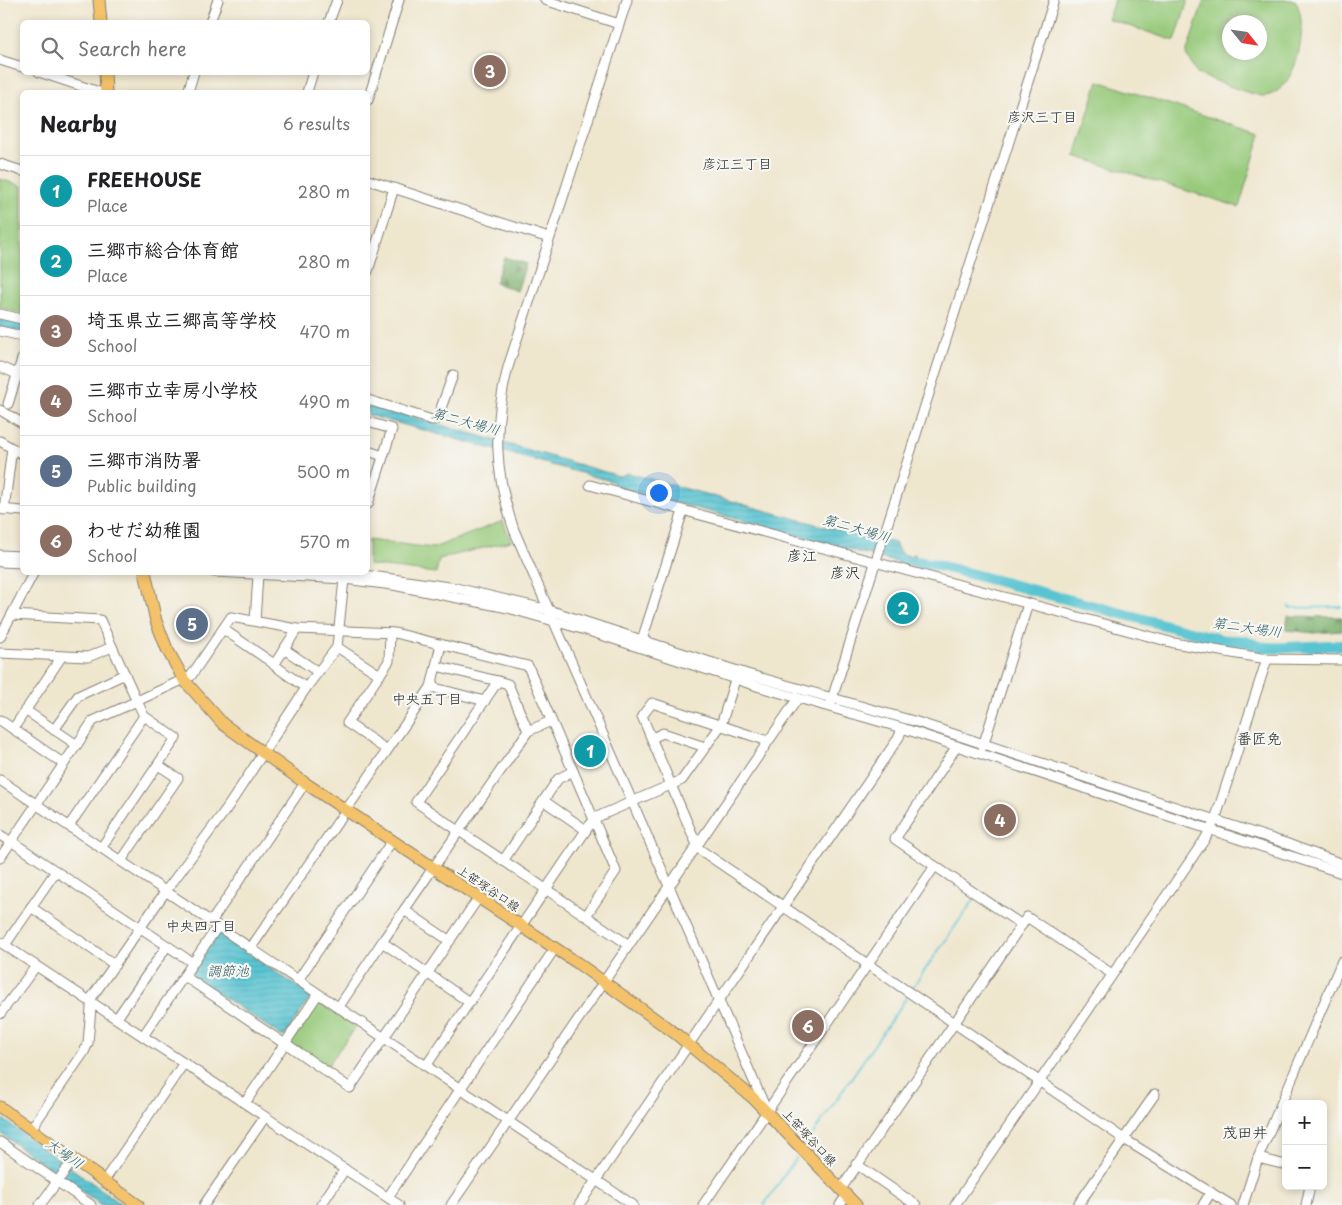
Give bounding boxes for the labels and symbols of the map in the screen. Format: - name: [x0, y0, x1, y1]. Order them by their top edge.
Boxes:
- north arrow: [1222, 15, 1267, 60]
- pin: 3: [474, 52, 506, 90]
- district label: 彦沢三丁目: [1007, 106, 1077, 127]
- district label: 彦江三丁目: [702, 153, 772, 174]
- water label: 第二大場川: [429, 402, 503, 440]
- your location: [646, 480, 672, 506]
- water label: 第二大場川: [820, 508, 894, 548]
- district label: 彦江: [787, 543, 817, 566]
- district label: 彦沢: [830, 560, 860, 583]
- pin: 2: [887, 589, 919, 627]
- pin: 5: [176, 605, 208, 643]
- water label: 第二大場川: [1211, 612, 1283, 642]
- district label: 中央五丁目: [392, 688, 462, 709]
- district label: 番匠免: [1236, 726, 1282, 749]
- pin: 1: [574, 732, 606, 770]
- pin: 4: [984, 801, 1016, 839]
- street label: 上笹塚谷口線: [454, 860, 524, 916]
- district label: 中央四丁目: [166, 915, 236, 936]
- water label: 調節池: [207, 960, 250, 981]
- pin: 6: [792, 1007, 824, 1045]
- street label: 上笹塚谷口線: [779, 1105, 841, 1169]
- district label: 茂田井: [1222, 1120, 1268, 1143]
- water label: 大場川: [42, 1132, 88, 1174]

